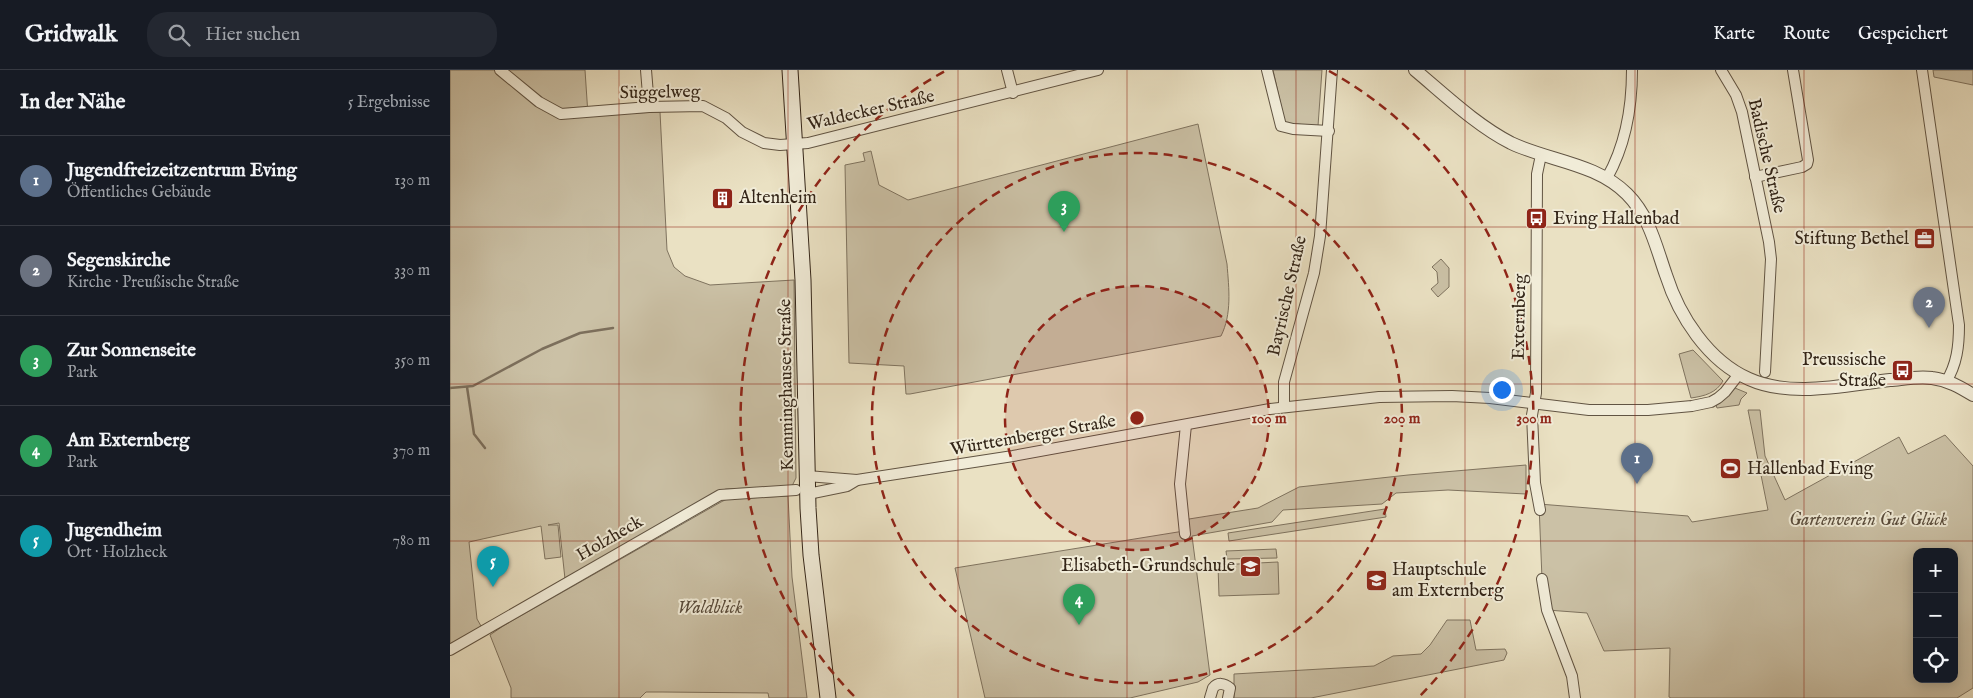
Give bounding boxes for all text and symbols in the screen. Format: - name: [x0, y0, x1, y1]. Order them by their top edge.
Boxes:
- search box: [147, 12, 497, 57]
- text: Gridwalk: [25, 19, 117, 50]
- icon: search: [165, 21, 193, 49]
- text: Hier suchen: [205, 23, 300, 47]
- text: Karte: [1713, 23, 1755, 46]
- text: Route: [1783, 23, 1830, 46]
- text: Gespeichert: [1858, 23, 1948, 46]
- street label: Süggelweg: [619, 81, 701, 105]
- street label: Waldecker Straße: [805, 85, 937, 137]
- text: In der Nähe: [20, 89, 126, 116]
- text: 5 Ergebnisse: [348, 93, 430, 113]
- street label: Badische Straße: [1742, 96, 1790, 216]
- text: Jugendfreizeitzentrum Eving: [67, 159, 297, 183]
- text: 1: [33, 171, 39, 191]
- text: 130 m: [394, 171, 430, 191]
- text: Öffentliches Gebäude: [67, 183, 211, 203]
- building icon: Altenheim: [711, 186, 735, 210]
- place label: Altenheim: [738, 187, 817, 210]
- pin: 3: [1048, 191, 1080, 232]
- bus stop icon: Eving Hallenbad: [1525, 207, 1549, 231]
- place label: Eving Hallenbad: [1553, 208, 1680, 231]
- office icon: Stiftung Bethel: [1913, 227, 1937, 251]
- place label: Stiftung Bethel: [1794, 228, 1909, 251]
- street label: Bayrische Straße: [1263, 234, 1313, 358]
- text: Segenskirche: [67, 249, 170, 273]
- text: 2: [32, 261, 40, 281]
- text: 330 m: [394, 261, 430, 281]
- text: Kirche · Preußische Straße: [67, 273, 239, 293]
- street label: Externberg: [1508, 274, 1532, 360]
- pin: 2: [1913, 287, 1945, 328]
- street label: Kemminghauser Straße: [774, 299, 800, 471]
- text: Zur Sonnenseite: [67, 339, 196, 363]
- place label: Preussische Straße: [1802, 349, 1886, 393]
- text: 3: [33, 351, 39, 371]
- text: 350 m: [395, 351, 430, 371]
- bus stop icon: Preussische Straße: [1890, 358, 1914, 382]
- text: Park: [67, 363, 97, 383]
- your location: [1489, 377, 1515, 403]
- centre of rings: [1128, 409, 1146, 427]
- text: 100 m: [1251, 409, 1287, 428]
- text: 200 m: [1384, 409, 1421, 428]
- text: 300 m: [1516, 409, 1552, 428]
- street label: Württemberger Straße: [948, 410, 1118, 462]
- text: Am Externberg: [67, 429, 190, 453]
- text: 4: [32, 441, 40, 461]
- text: 370 m: [393, 441, 430, 461]
- pin: 1: [1621, 443, 1653, 484]
- text: Park: [67, 453, 97, 473]
- sports icon: Hallenbad Eving: [1719, 457, 1743, 481]
- place label: Hallenbad Eving: [1747, 458, 1873, 481]
- park label: Gartenverein Gut Glück: [1789, 509, 1947, 532]
- street label: Holzheck: [573, 511, 648, 567]
- text: Jugendheim: [67, 519, 162, 543]
- text: 5: [33, 531, 39, 551]
- text: 780 m: [393, 531, 430, 551]
- text: Ort · Holzheck: [67, 543, 167, 563]
- pin: 5: [477, 546, 509, 587]
- map controls: [1913, 548, 1958, 683]
- button: +: [1913, 548, 1958, 593]
- school or university icon: Elisabeth-Grundschule: [1239, 554, 1263, 578]
- place label: Elisabeth-Grundschule: [1061, 555, 1235, 578]
- place label: Hauptschule am Externberg: [1392, 559, 1504, 603]
- school or university icon: Hauptschule am Externberg: [1364, 568, 1388, 592]
- pin: 4: [1063, 584, 1095, 625]
- button: −: [1913, 593, 1958, 638]
- park label: Waldblick: [678, 597, 742, 620]
- button: locate: [1913, 638, 1958, 683]

